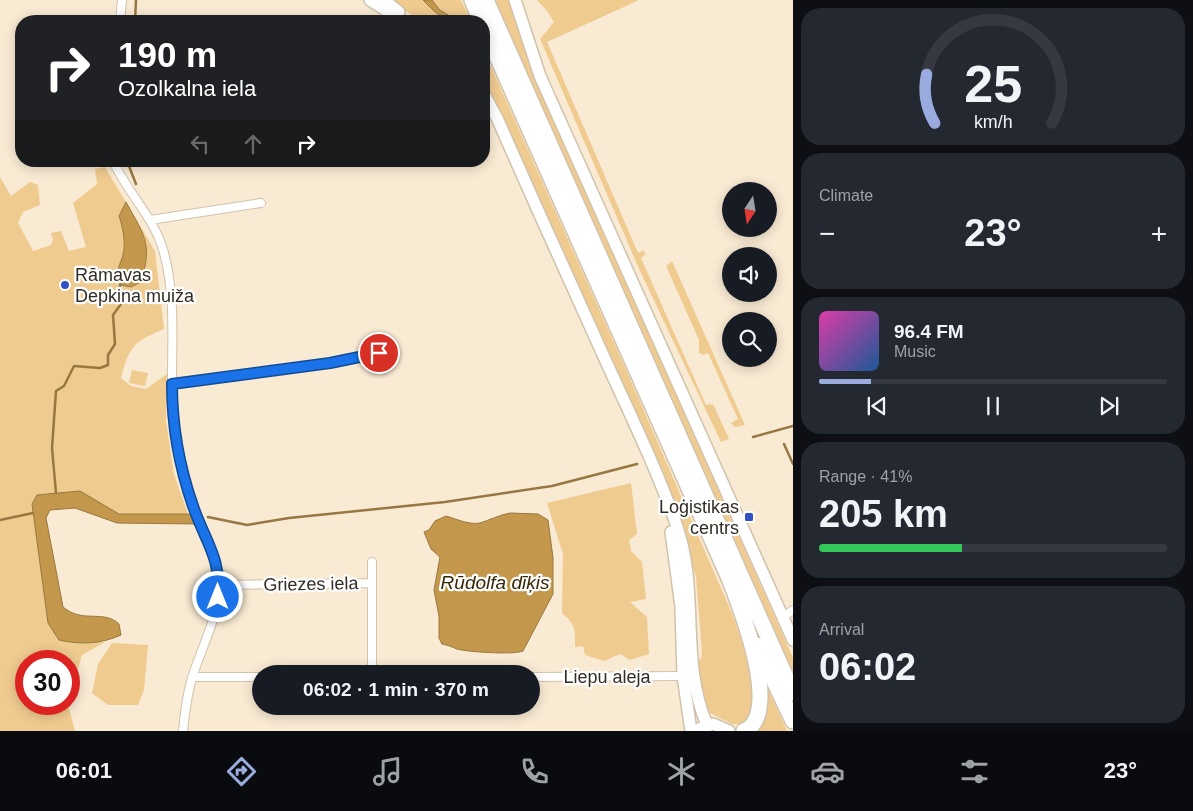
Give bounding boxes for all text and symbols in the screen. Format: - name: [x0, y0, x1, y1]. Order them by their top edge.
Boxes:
- icon: right: [35, 35, 100, 100]
- text: 190 m: [118, 35, 217, 74]
- text: 25: [964, 55, 1022, 113]
- text: Ozolkalna iela: [118, 76, 256, 101]
- text: km/h: [974, 112, 1012, 132]
- icon: left: [186, 130, 214, 158]
- icon: ahead: [239, 130, 267, 158]
- icon: right: [292, 130, 320, 158]
- north arrow: [722, 182, 778, 238]
- map controls: [722, 182, 777, 367]
- text: Climate: [819, 187, 873, 204]
- text: 23°: [964, 212, 1022, 254]
- text: −: [819, 218, 835, 249]
- text: +: [1151, 218, 1167, 249]
- button: sound: [722, 247, 777, 302]
- place label: Rāmavas Depkina muiža: [75, 265, 195, 306]
- marker: Rāmavas Depkina muiža: [59, 279, 71, 291]
- button: search: [722, 312, 777, 367]
- text: 96.4 FM: [894, 321, 964, 342]
- pin: [358, 332, 400, 374]
- icon: arrive: [365, 339, 393, 367]
- text: Music: [894, 343, 936, 360]
- icon: previous: [863, 392, 891, 420]
- icon: pause: [979, 392, 1007, 420]
- icon: next: [1095, 392, 1123, 420]
- text: Range · 41%: [819, 468, 912, 485]
- text: 205 km: [819, 493, 948, 535]
- place label: Loģistikas centrs: [659, 497, 739, 538]
- marker: Loģistikas centrs: [743, 511, 755, 523]
- position arrow: [191, 570, 243, 622]
- water label: Rūdolfa dīķis: [441, 572, 550, 593]
- street label: Griezes iela: [263, 573, 360, 595]
- text: Arrival: [819, 621, 864, 638]
- text: 06:02: [819, 646, 916, 688]
- speed limit sign: 30: [15, 650, 80, 715]
- street label: Liepu aleja: [563, 667, 652, 687]
- text: 06:02 · 1 min · 370 m: [303, 679, 489, 700]
- icon: directions: [224, 754, 259, 789]
- icon: music: [370, 754, 405, 789]
- icon: phone: [517, 754, 552, 789]
- icon: climate: [664, 754, 699, 789]
- icon: car: [810, 754, 845, 789]
- icon: filters: [957, 754, 992, 789]
- text: 06:01: [56, 758, 112, 783]
- text: 23°: [1104, 758, 1137, 783]

